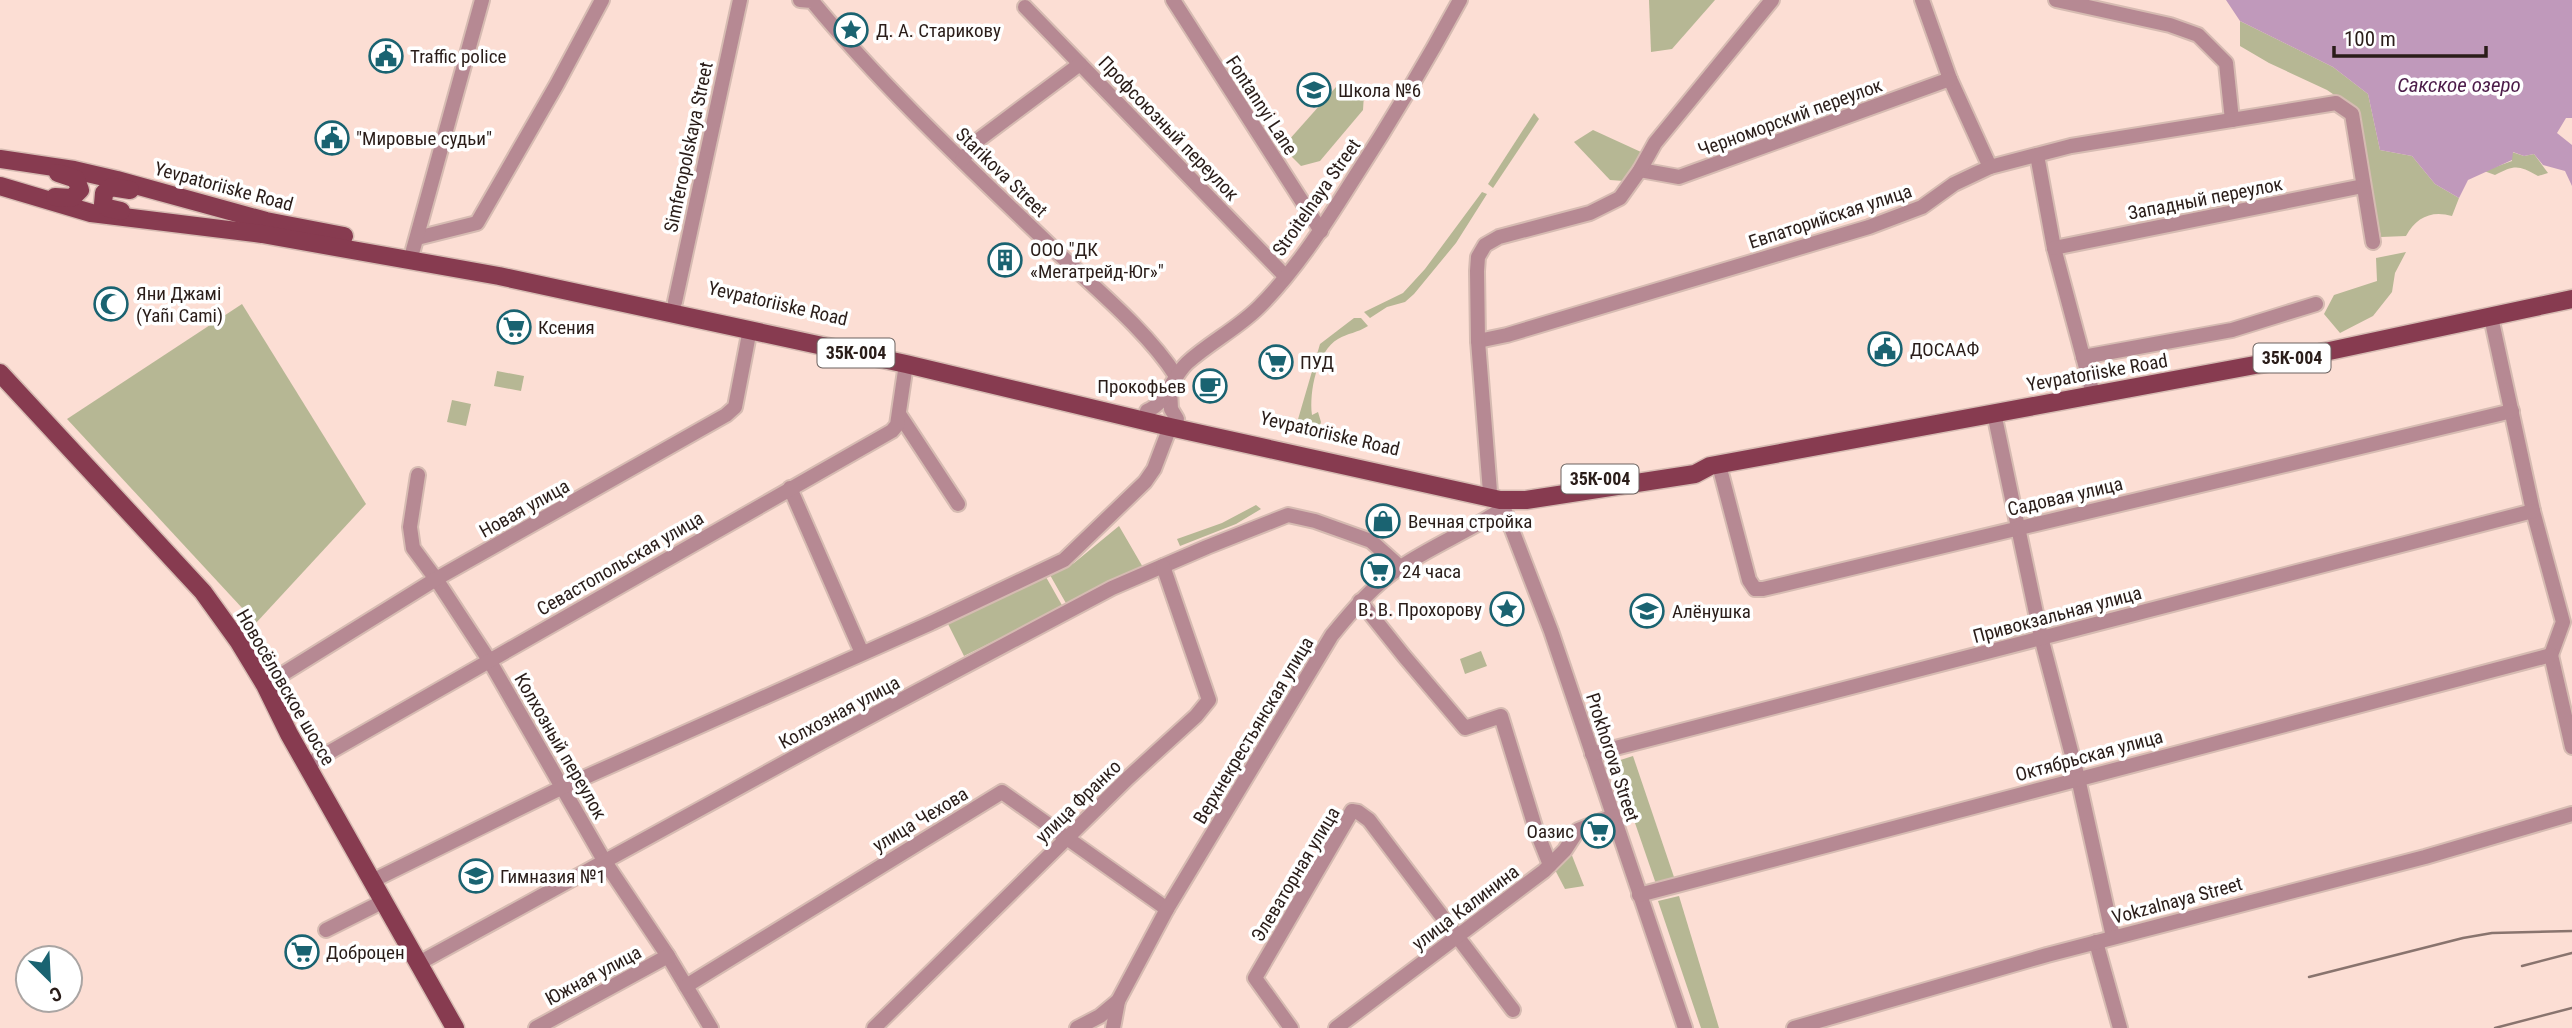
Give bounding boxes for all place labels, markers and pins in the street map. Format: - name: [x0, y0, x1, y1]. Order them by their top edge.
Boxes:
- place icon: Д. А. Старикову: [832, 11, 870, 49]
- place label: Д. А. Старикову: [876, 19, 1001, 42]
- public building icon: Traffic police: [367, 37, 405, 75]
- place label: Traffic police: [410, 45, 506, 68]
- school or university icon: Школа №6: [1295, 71, 1333, 109]
- place label: Школа №6: [1338, 79, 1421, 102]
- public building icon: "Мировые судьи": [313, 119, 351, 157]
- place label: "Мировые судьи": [356, 127, 492, 150]
- place label: ООО "ДК «Мегатрейд-Юг»": [1030, 238, 1164, 283]
- building icon: ООО "ДК «Мегатрейд-Юг»": [986, 241, 1024, 279]
- place label: Яни Джамі (Yañı Cami): [136, 282, 223, 327]
- mosque icon: Яни Джамі (Yañı Cami): [92, 285, 130, 323]
- supermarket icon: Ксения: [495, 308, 533, 346]
- place label: Ксения: [538, 316, 595, 339]
- public building icon: ДОСААФ: [1866, 330, 1904, 368]
- place label: ДОСААФ: [1910, 338, 1979, 361]
- supermarket icon: ПУД: [1257, 343, 1295, 381]
- place label: ПУД: [1300, 351, 1334, 374]
- cafe icon: Прокофьев: [1191, 367, 1229, 405]
- place label: Прокофьев: [1097, 375, 1186, 398]
- shop icon: Вечная стройка: [1364, 502, 1402, 540]
- place label: Вечная стройка: [1408, 510, 1532, 533]
- supermarket icon: 24 часа: [1359, 552, 1397, 590]
- place label: 24 часа: [1402, 560, 1461, 583]
- place icon: В. В. Прохорову: [1488, 590, 1526, 628]
- school or university icon: Алёнушка: [1628, 592, 1666, 630]
- place label: В. В. Прохорову: [1358, 598, 1482, 621]
- place label: Алёнушка: [1672, 600, 1751, 623]
- supermarket icon: Оазис: [1579, 812, 1617, 850]
- place label: Оазис: [1527, 820, 1574, 843]
- school or university icon: Гимназия №1: [457, 857, 495, 895]
- place label: Гимназия №1: [500, 865, 606, 888]
- supermarket icon: Доброцен: [283, 933, 321, 971]
- place label: Доброцен: [326, 941, 405, 964]

